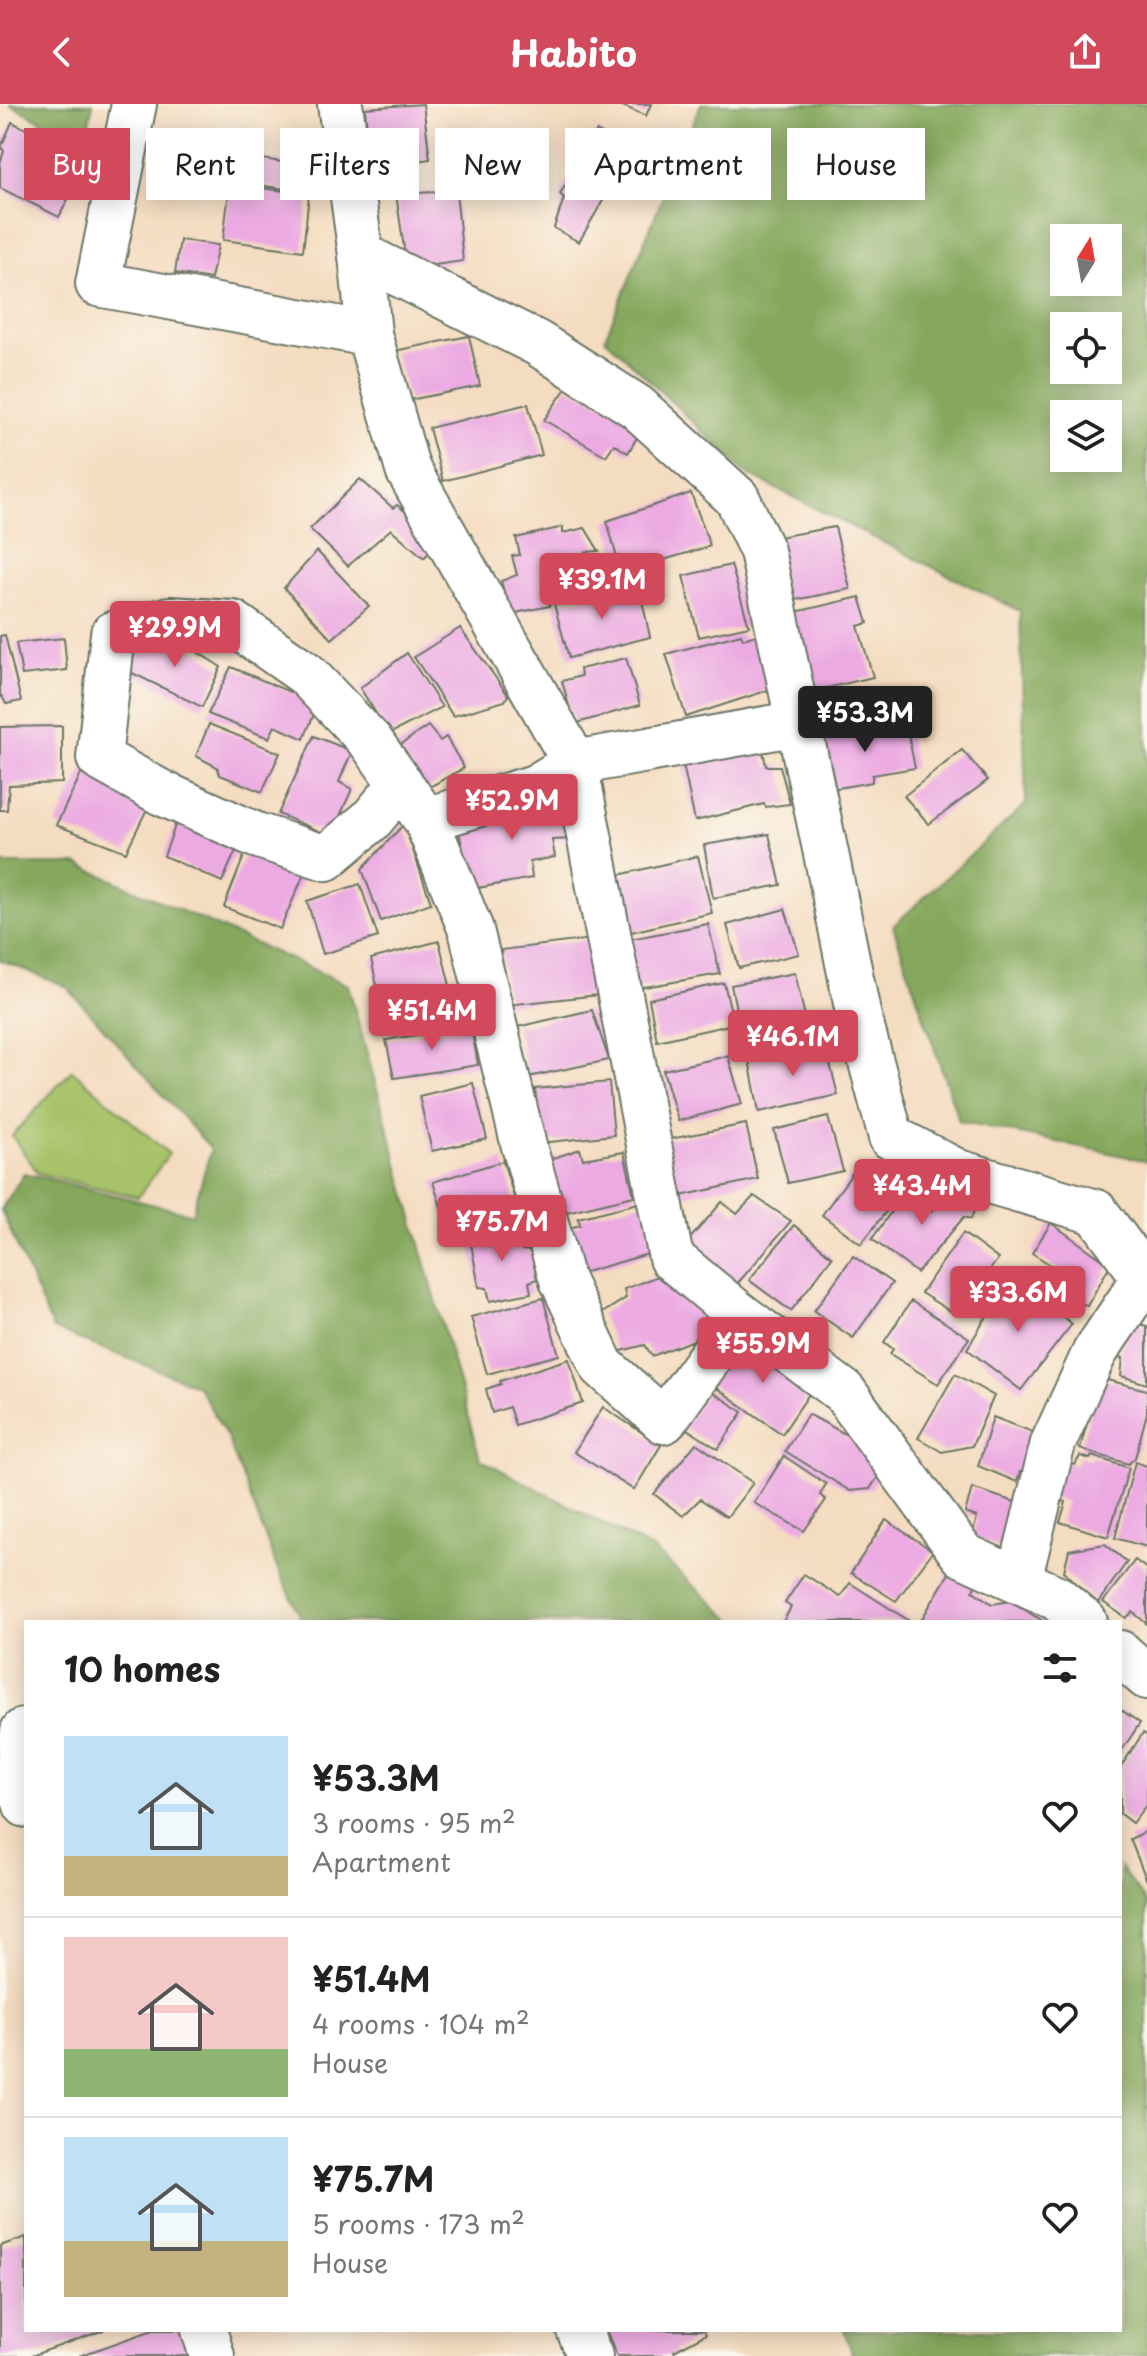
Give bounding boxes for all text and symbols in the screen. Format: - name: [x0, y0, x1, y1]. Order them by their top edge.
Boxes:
- text: Habito: [510, 25, 637, 79]
- icon: back: [40, 30, 84, 74]
- icon: share: [1063, 30, 1107, 74]
- chip: Buy: [24, 128, 130, 200]
- chip: Rent: [146, 128, 264, 200]
- chip: Filters: [280, 128, 419, 200]
- chip: New: [435, 128, 549, 200]
- chip: Apartment: [565, 128, 771, 200]
- chip: House: [787, 128, 925, 200]
- north arrow: [1050, 224, 1122, 296]
- map controls: [1050, 224, 1122, 472]
- button: locate: [1050, 312, 1122, 384]
- button: layers: [1050, 400, 1122, 472]
- pin: ¥39.1M: [537, 553, 667, 621]
- text: ¥39.1M: [558, 559, 646, 598]
- pin: ¥29.9M: [110, 601, 240, 669]
- text: ¥29.9M: [128, 607, 222, 646]
- pin: ¥53.3M: [800, 686, 930, 754]
- text: ¥53.3M: [816, 692, 914, 731]
- pin: ¥52.9M: [447, 774, 577, 842]
- text: ¥52.9M: [465, 780, 559, 819]
- pin: ¥51.4M: [367, 984, 497, 1052]
- text: ¥51.4M: [387, 990, 477, 1029]
- pin: ¥46.1M: [728, 1010, 858, 1078]
- text: ¥46.1M: [746, 1016, 840, 1055]
- pin: ¥43.4M: [857, 1159, 987, 1227]
- text: ¥43.4M: [872, 1165, 972, 1204]
- pin: ¥75.7M: [437, 1195, 567, 1263]
- text: ¥75.7M: [455, 1201, 549, 1240]
- pin: ¥33.6M: [953, 1266, 1083, 1334]
- text: ¥33.6M: [968, 1272, 1068, 1311]
- pin: ¥55.9M: [698, 1317, 828, 1385]
- text: ¥55.9M: [715, 1323, 811, 1362]
- text: 10 homes: [64, 1642, 220, 1694]
- icon: filters: [1038, 1646, 1082, 1690]
- text: ¥53.3M: [312, 1751, 440, 1803]
- icon: home: [128, 1768, 224, 1864]
- icon: heart: [1038, 1794, 1082, 1838]
- text: 3 rooms · 95 m²: [312, 1803, 516, 1842]
- text: Apartment: [312, 1842, 451, 1881]
- text: ¥51.4M: [312, 1952, 431, 2004]
- icon: home: [128, 1969, 224, 2065]
- icon: heart: [1038, 1995, 1082, 2039]
- text: 4 rooms · 104 m²: [312, 2004, 530, 2043]
- text: House: [312, 2043, 388, 2082]
- text: ¥75.7M: [312, 2152, 434, 2204]
- icon: home: [128, 2169, 224, 2265]
- icon: heart: [1038, 2195, 1082, 2239]
- text: 5 rooms · 173 m²: [312, 2204, 525, 2243]
- text: House: [312, 2243, 388, 2282]

